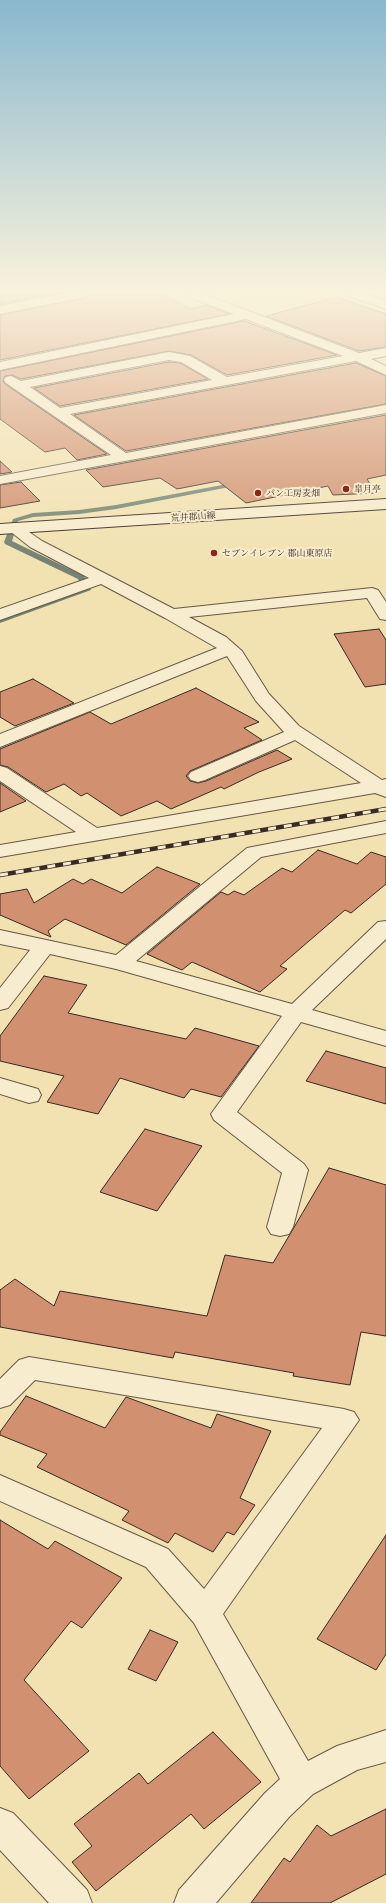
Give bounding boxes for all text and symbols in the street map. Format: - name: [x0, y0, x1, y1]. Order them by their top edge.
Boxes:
- marker: 皐月亭: [341, 484, 351, 494]
- place label: 皐月亭: [354, 484, 381, 494]
- marker: パン工房麦畑: [253, 488, 263, 498]
- place label: パン工房麦畑: [266, 488, 320, 498]
- street label: 荒井郡山線: [170, 510, 216, 524]
- marker: セブンイレブン 郡山東原店: [209, 548, 219, 558]
- place label: セブンイレブン 郡山東原店: [222, 548, 332, 558]

